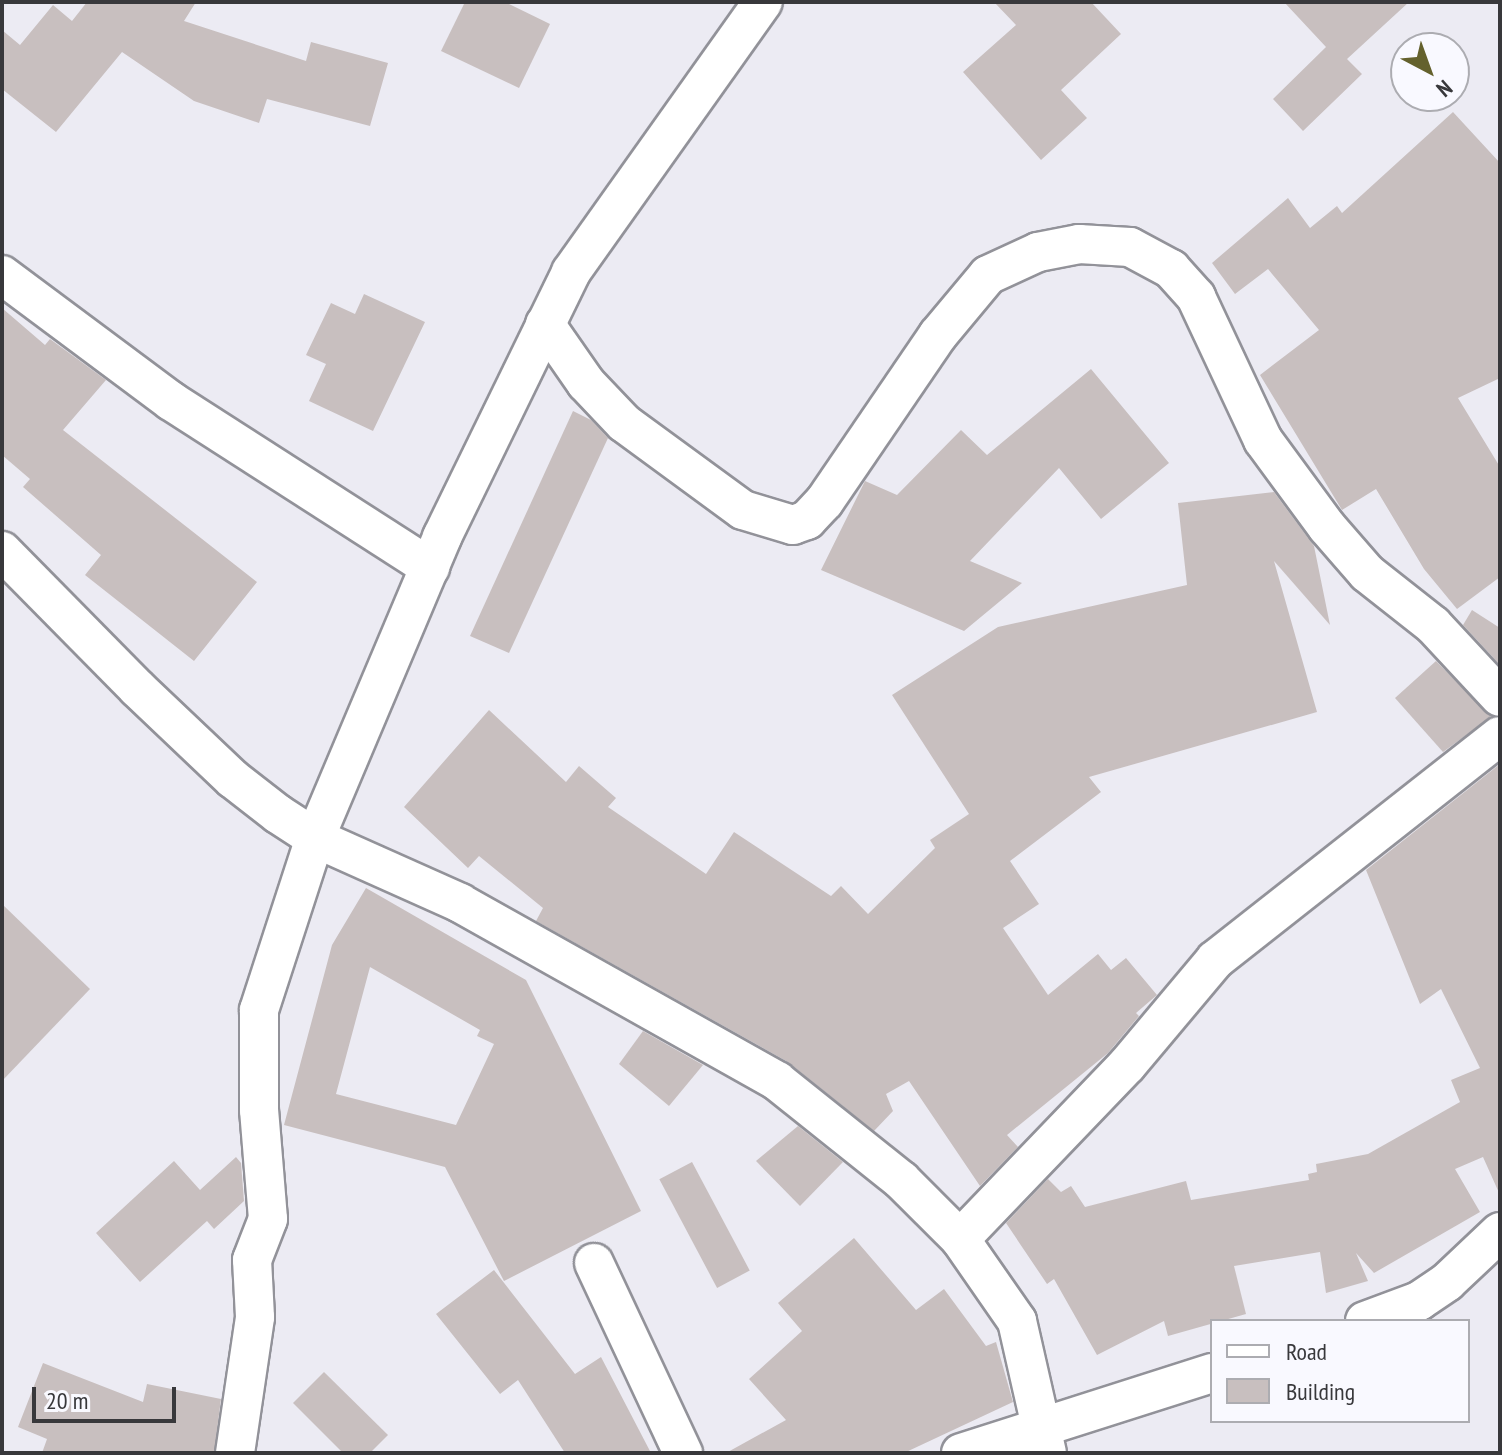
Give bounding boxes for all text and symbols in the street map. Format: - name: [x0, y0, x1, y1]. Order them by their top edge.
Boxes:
- north arrow: [1390, 32, 1470, 112]
- text: N: [1431, 74, 1458, 103]
- legend: [1210, 1319, 1470, 1423]
- text: Road: [1286, 1336, 1327, 1367]
- scale bar: [36, 1371, 180, 1421]
- text: Building: [1286, 1376, 1355, 1407]
- text: 20 m: [46, 1385, 88, 1416]

